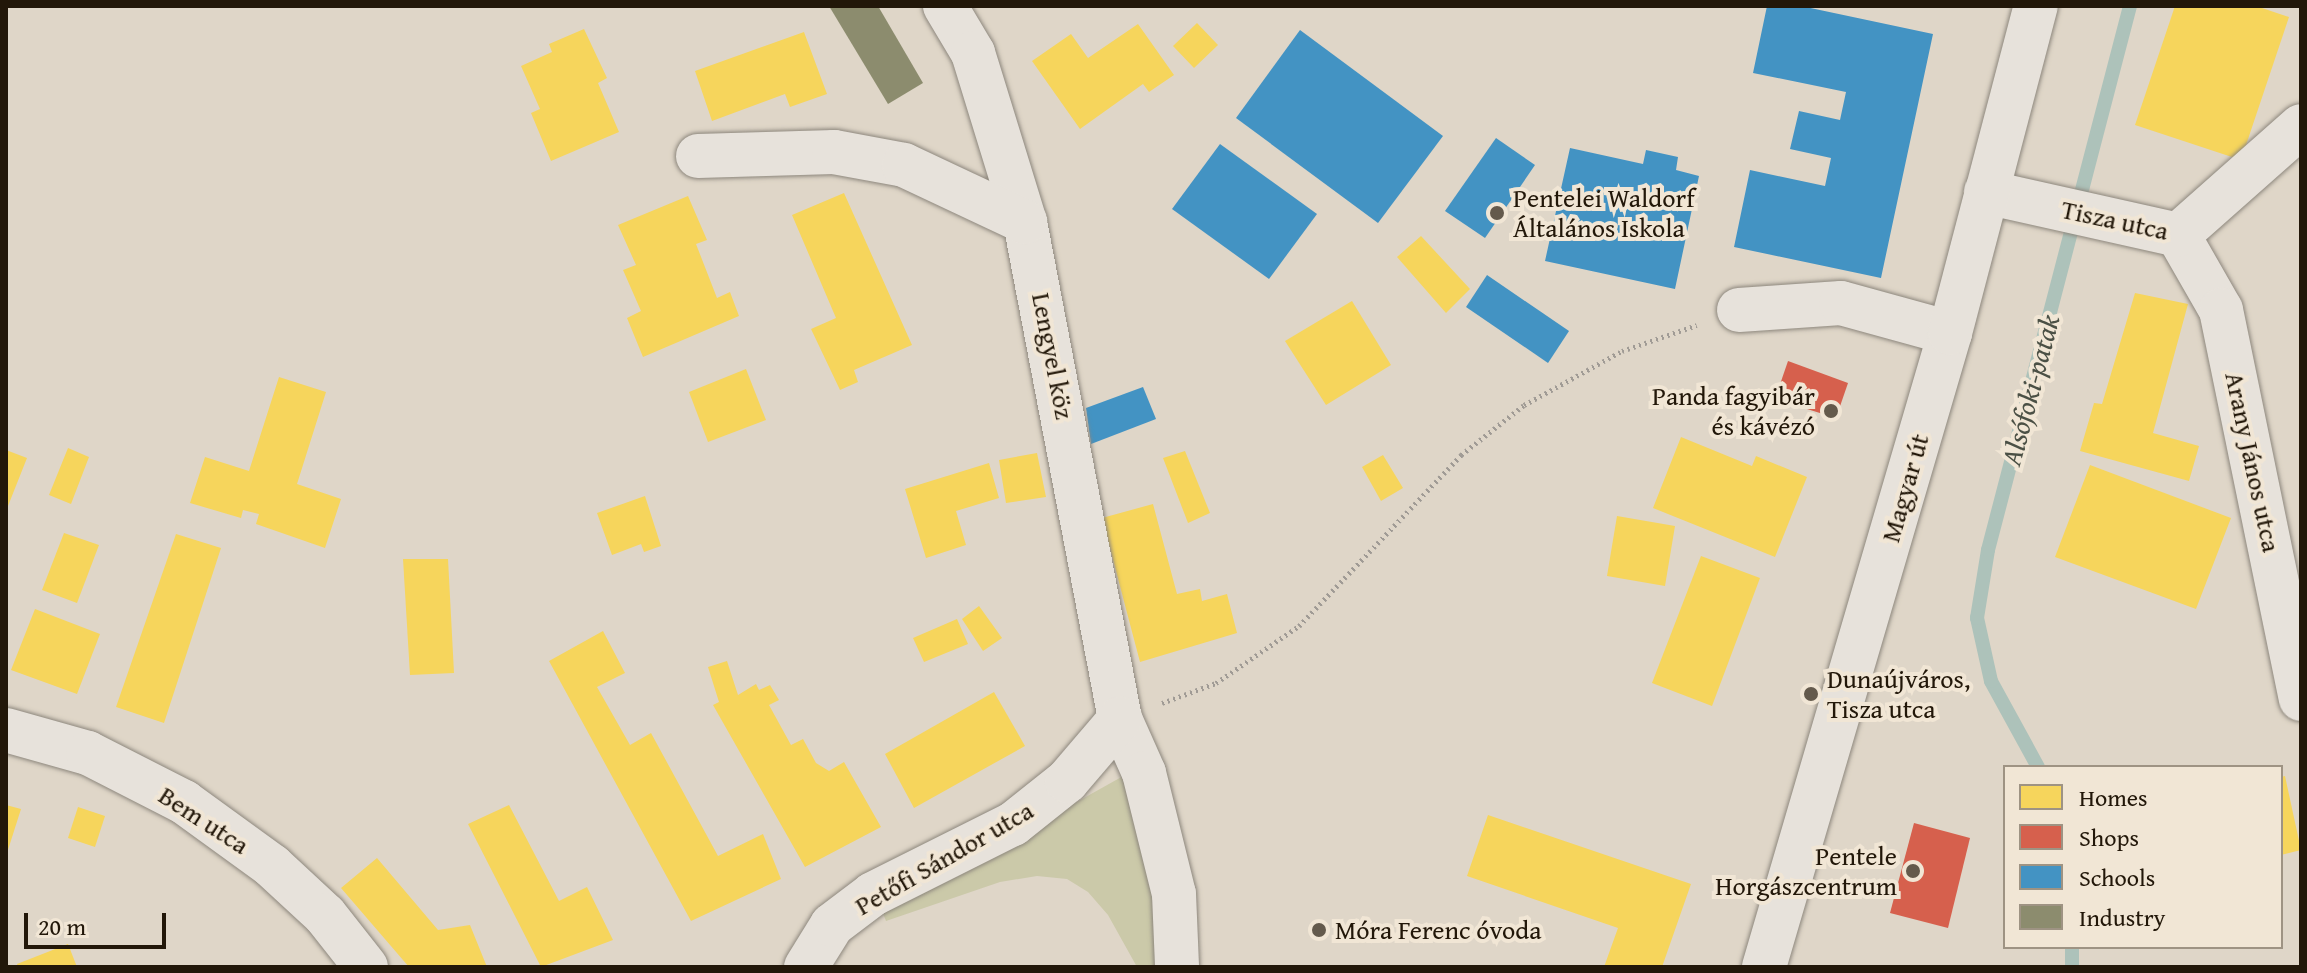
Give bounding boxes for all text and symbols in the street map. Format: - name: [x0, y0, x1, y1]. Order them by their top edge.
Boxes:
- place label: Pentelei Waldorf Általános Iskola: [1513, 182, 1695, 244]
- street label: Tisza utca: [2059, 193, 2171, 247]
- marker: Pentelei Waldorf Általános Iskola: [1488, 204, 1506, 222]
- street label: Lengyel köz: [1025, 290, 1081, 422]
- water label: Alsófoki-patak: [1994, 311, 2066, 469]
- street label: Arany János utca: [2219, 369, 2287, 555]
- place label: Panda fagyibár és kávézó: [1652, 380, 1815, 442]
- marker: Panda fagyibár és kávézó: [1822, 402, 1840, 420]
- street label: Magyar út: [1875, 430, 1935, 546]
- place label: Dunaújváros, Tisza utca: [1827, 663, 1970, 724]
- marker: Dunaújváros, Tisza utca: [1802, 685, 1820, 703]
- legend: [2003, 765, 2283, 949]
- street label: Bem utca: [153, 779, 255, 861]
- text: Homes: [2079, 780, 2148, 815]
- street label: Petőfi Sándor utca: [850, 794, 1038, 922]
- text: Shops: [2079, 820, 2139, 855]
- place label: Pentele Horgászcentrum: [1715, 840, 1897, 902]
- text: Schools: [2079, 860, 2155, 895]
- marker: Pentele Horgászcentrum: [1904, 862, 1922, 880]
- scale bar: [28, 897, 170, 947]
- text: Industry: [2079, 900, 2166, 935]
- text: 20 m: [38, 909, 86, 944]
- place label: Móra Ferenc óvoda: [1335, 914, 1541, 946]
- marker: Móra Ferenc óvoda: [1310, 921, 1328, 939]

